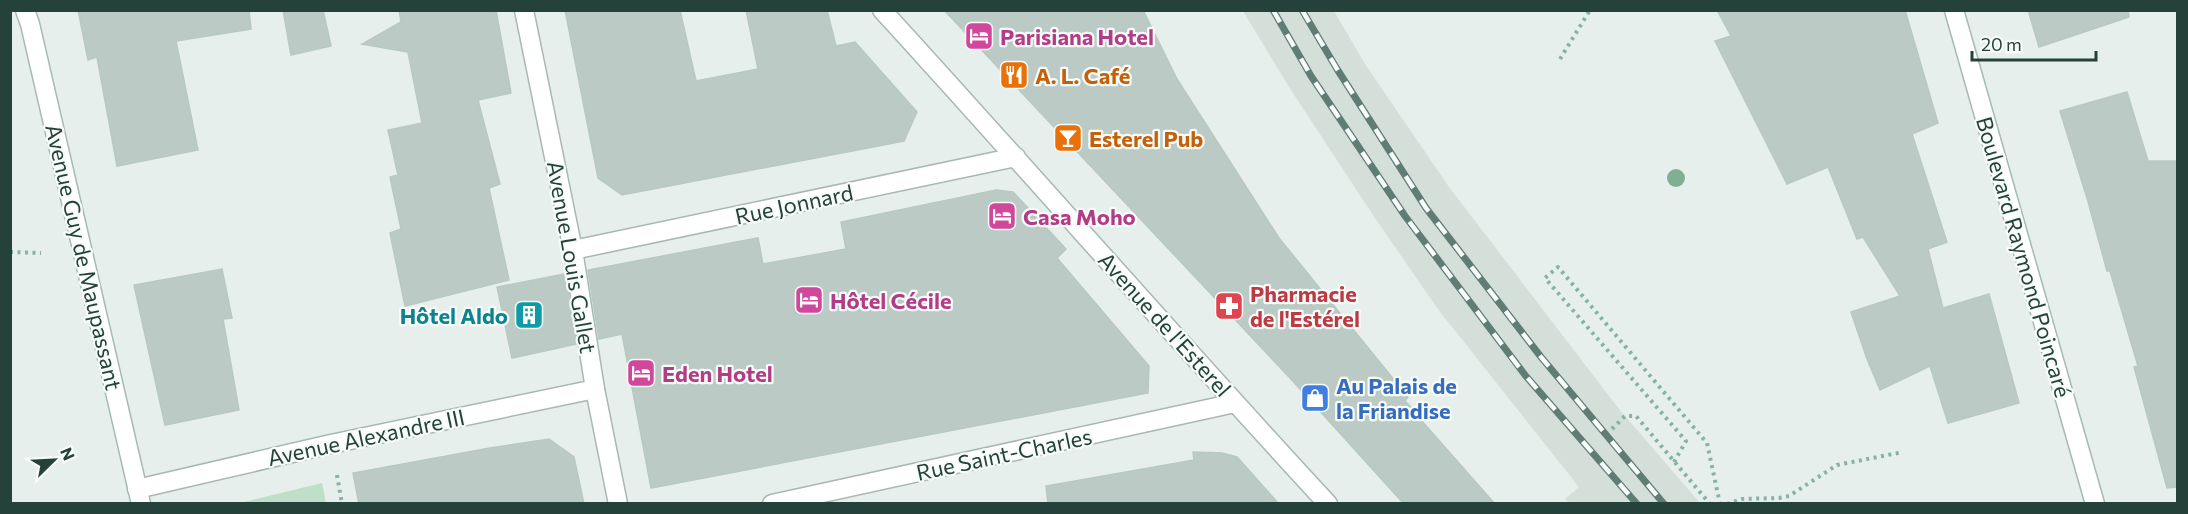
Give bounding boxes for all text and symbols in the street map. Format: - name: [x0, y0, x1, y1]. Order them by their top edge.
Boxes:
- hotel icon: Parisiana Hotel: [963, 20, 995, 52]
- place label: Parisiana Hotel: [1000, 23, 1154, 50]
- scale bar: [1972, 24, 2096, 62]
- text: 20 m: [1981, 33, 2022, 55]
- restaurant icon: A. L. Café: [998, 59, 1030, 91]
- place label: A. L. Café: [1035, 62, 1130, 89]
- street label: Boulevard Raymond Poincaré: [1971, 113, 2077, 401]
- street label: Avenue Guy de Maupassant: [40, 121, 128, 393]
- bar icon: Esterel Pub: [1052, 122, 1084, 154]
- place label: Esterel Pub: [1089, 125, 1203, 152]
- street label: Avenue Louis Gallet: [542, 159, 602, 355]
- street label: Rue Jonnard: [732, 178, 856, 230]
- hotel icon: Casa Moho: [986, 200, 1018, 232]
- place label: Casa Moho: [1023, 203, 1136, 230]
- street label: Avenue de l'Esterel: [1093, 246, 1237, 402]
- place label: Pharmacie de l'Estérel: [1250, 280, 1360, 332]
- hotel icon: Hôtel Cécile: [793, 284, 825, 316]
- place label: Hôtel Cécile: [830, 287, 952, 314]
- pharmacy icon: Pharmacie de l'Estérel: [1213, 290, 1245, 322]
- building icon: Hôtel Aldo: [513, 299, 545, 331]
- place label: Hôtel Aldo: [400, 302, 508, 329]
- hotel icon: Eden Hotel: [625, 357, 657, 389]
- place label: Eden Hotel: [662, 360, 773, 387]
- place label: Au Palais de la Friandise: [1336, 372, 1457, 424]
- shop icon: Au Palais de la Friandise: [1299, 382, 1331, 414]
- street label: Avenue Alexandre III: [265, 403, 467, 471]
- street label: Rue Saint-Charles: [914, 422, 1094, 486]
- north arrow: [24, 430, 84, 490]
- text: N: [57, 444, 79, 463]

